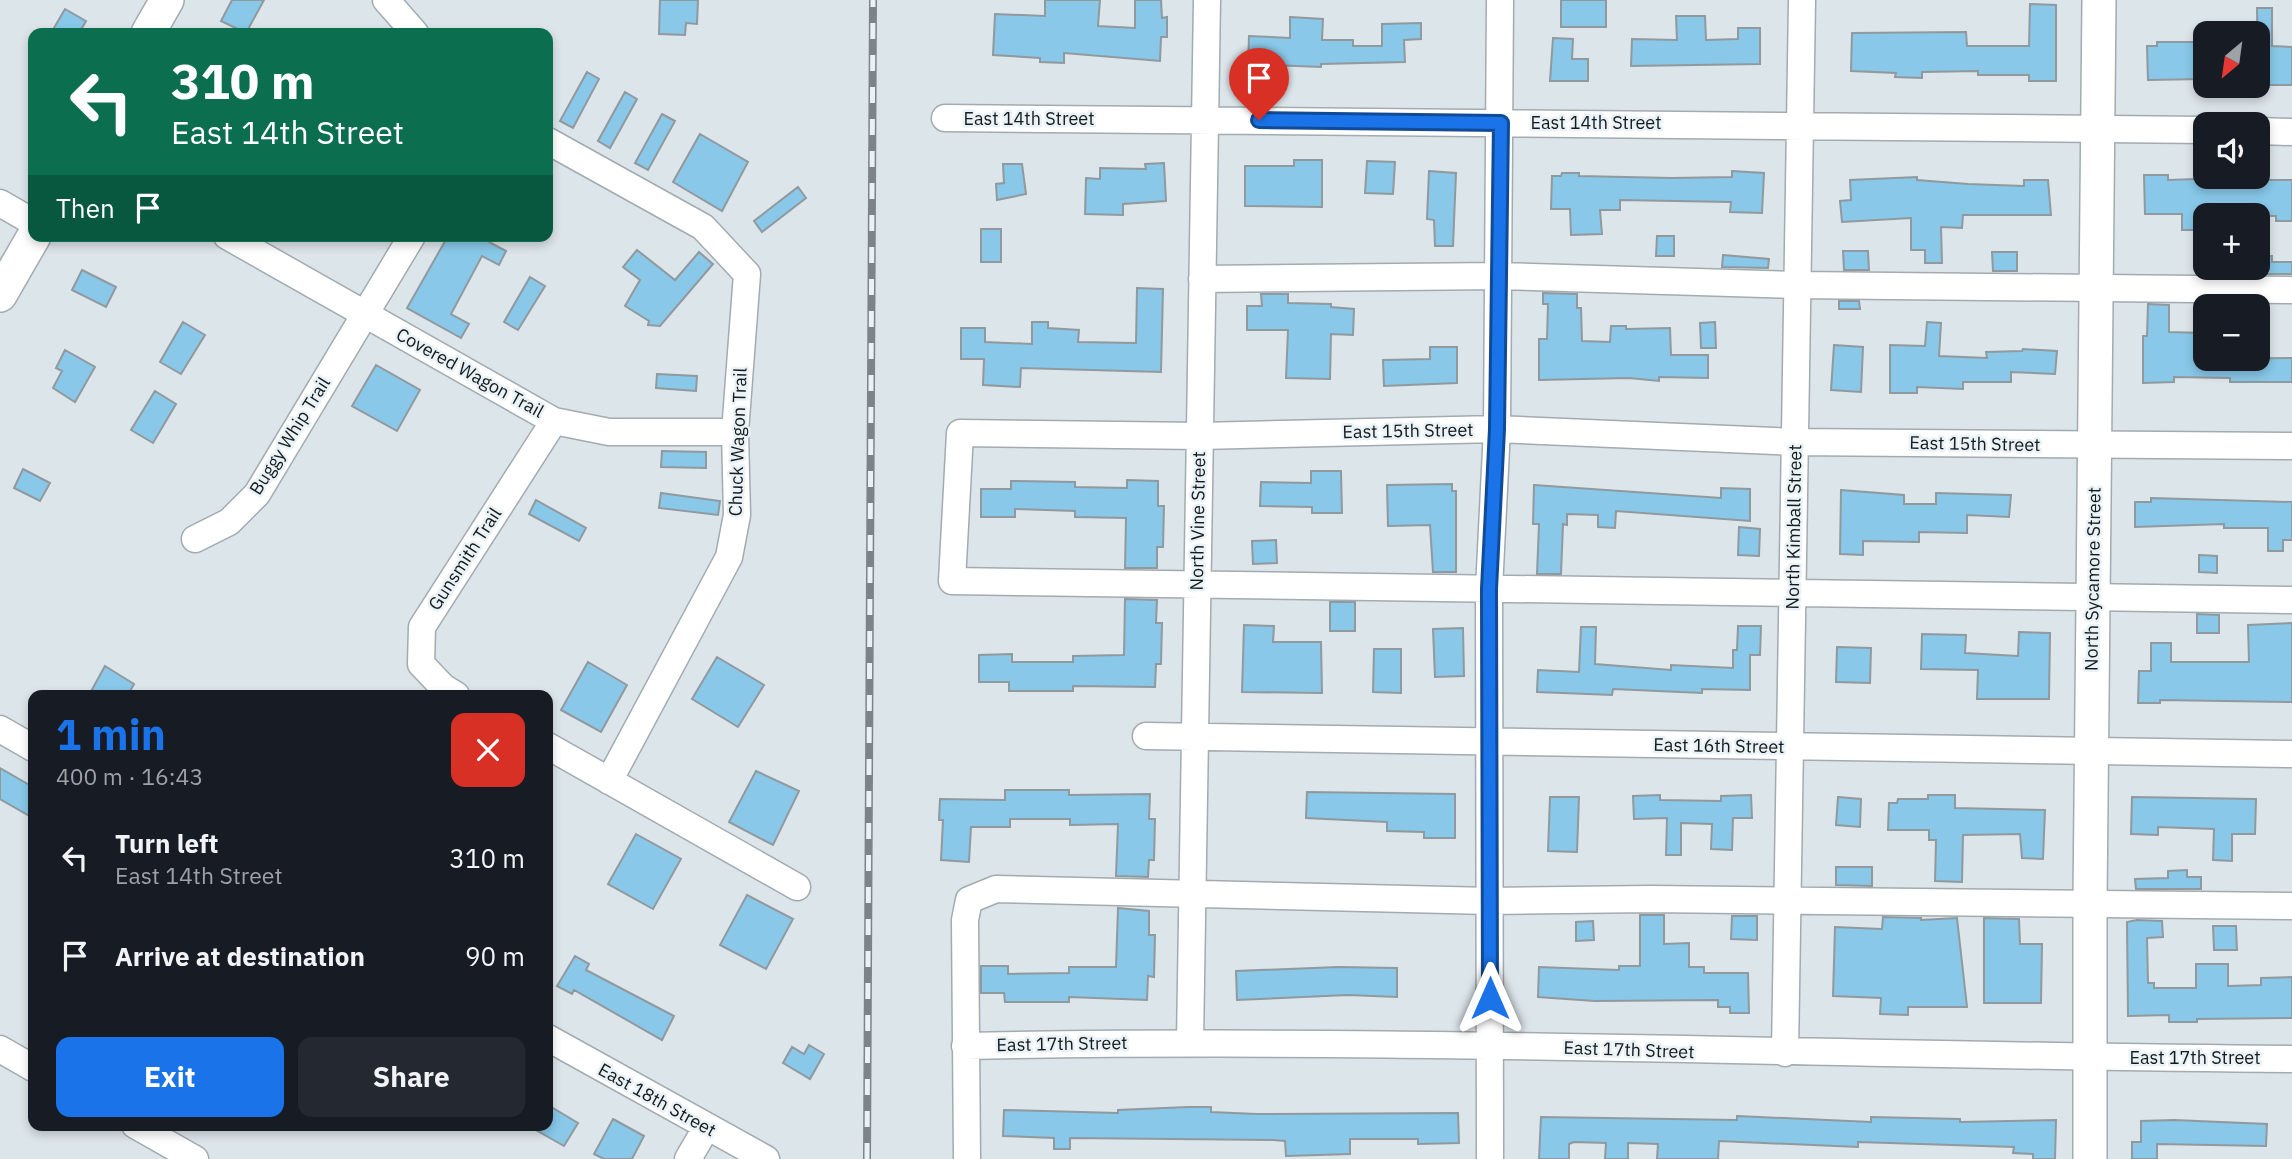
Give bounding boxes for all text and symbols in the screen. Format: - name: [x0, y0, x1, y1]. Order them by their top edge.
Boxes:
- north arrow: [2193, 21, 2270, 98]
- map controls: [2193, 21, 2270, 371]
- pin: [1229, 48, 1289, 120]
- text: 310 m: [171, 49, 315, 112]
- icon: left: [56, 56, 147, 147]
- icon: arrive: [1240, 59, 1278, 97]
- street label: East 14th Street: [963, 107, 1095, 130]
- text: East 14th Street: [171, 111, 404, 153]
- street label: East 14th Street: [1530, 111, 1662, 134]
- button: sound: [2193, 112, 2270, 189]
- icon: arrive: [129, 189, 167, 227]
- text: Then: [56, 191, 115, 225]
- button: +: [2193, 203, 2270, 280]
- button: −: [2193, 294, 2270, 371]
- street label: Covered Wagon Trail: [392, 322, 548, 423]
- street label: Chuck Wagon Trail: [723, 367, 752, 517]
- street label: Buggy Whip Trail: [244, 372, 335, 499]
- street label: East 15th Street: [1342, 418, 1474, 443]
- street label: East 15th Street: [1909, 431, 2041, 456]
- street label: North Kimball Street: [1781, 444, 1806, 610]
- street label: North Vine Street: [1185, 451, 1210, 591]
- street label: North Sycamore Street: [2079, 487, 2106, 671]
- street label: Gunsmith Trail: [423, 503, 506, 614]
- text: 1 min: [56, 707, 166, 762]
- button: close: [451, 713, 525, 787]
- street label: East 16th Street: [1653, 733, 1785, 758]
- text: 400 m · 16:43: [56, 761, 203, 791]
- text: Turn left: [115, 826, 218, 860]
- icon: left: [56, 839, 94, 877]
- text: 310 m: [449, 841, 525, 875]
- text: East 14th Street: [115, 860, 283, 890]
- icon: arrive: [56, 937, 94, 975]
- text: Arrive at destination: [115, 939, 365, 973]
- text: 90 m: [465, 939, 525, 973]
- position arrow: [1453, 961, 1527, 1035]
- street label: East 17th Street: [996, 1031, 1128, 1056]
- street label: East 17th Street: [1563, 1036, 1695, 1063]
- button: Exit: [56, 1037, 284, 1117]
- button: Share: [298, 1037, 525, 1117]
- street label: East 17th Street: [2129, 1046, 2261, 1069]
- street label: East 18th Street: [594, 1058, 720, 1141]

